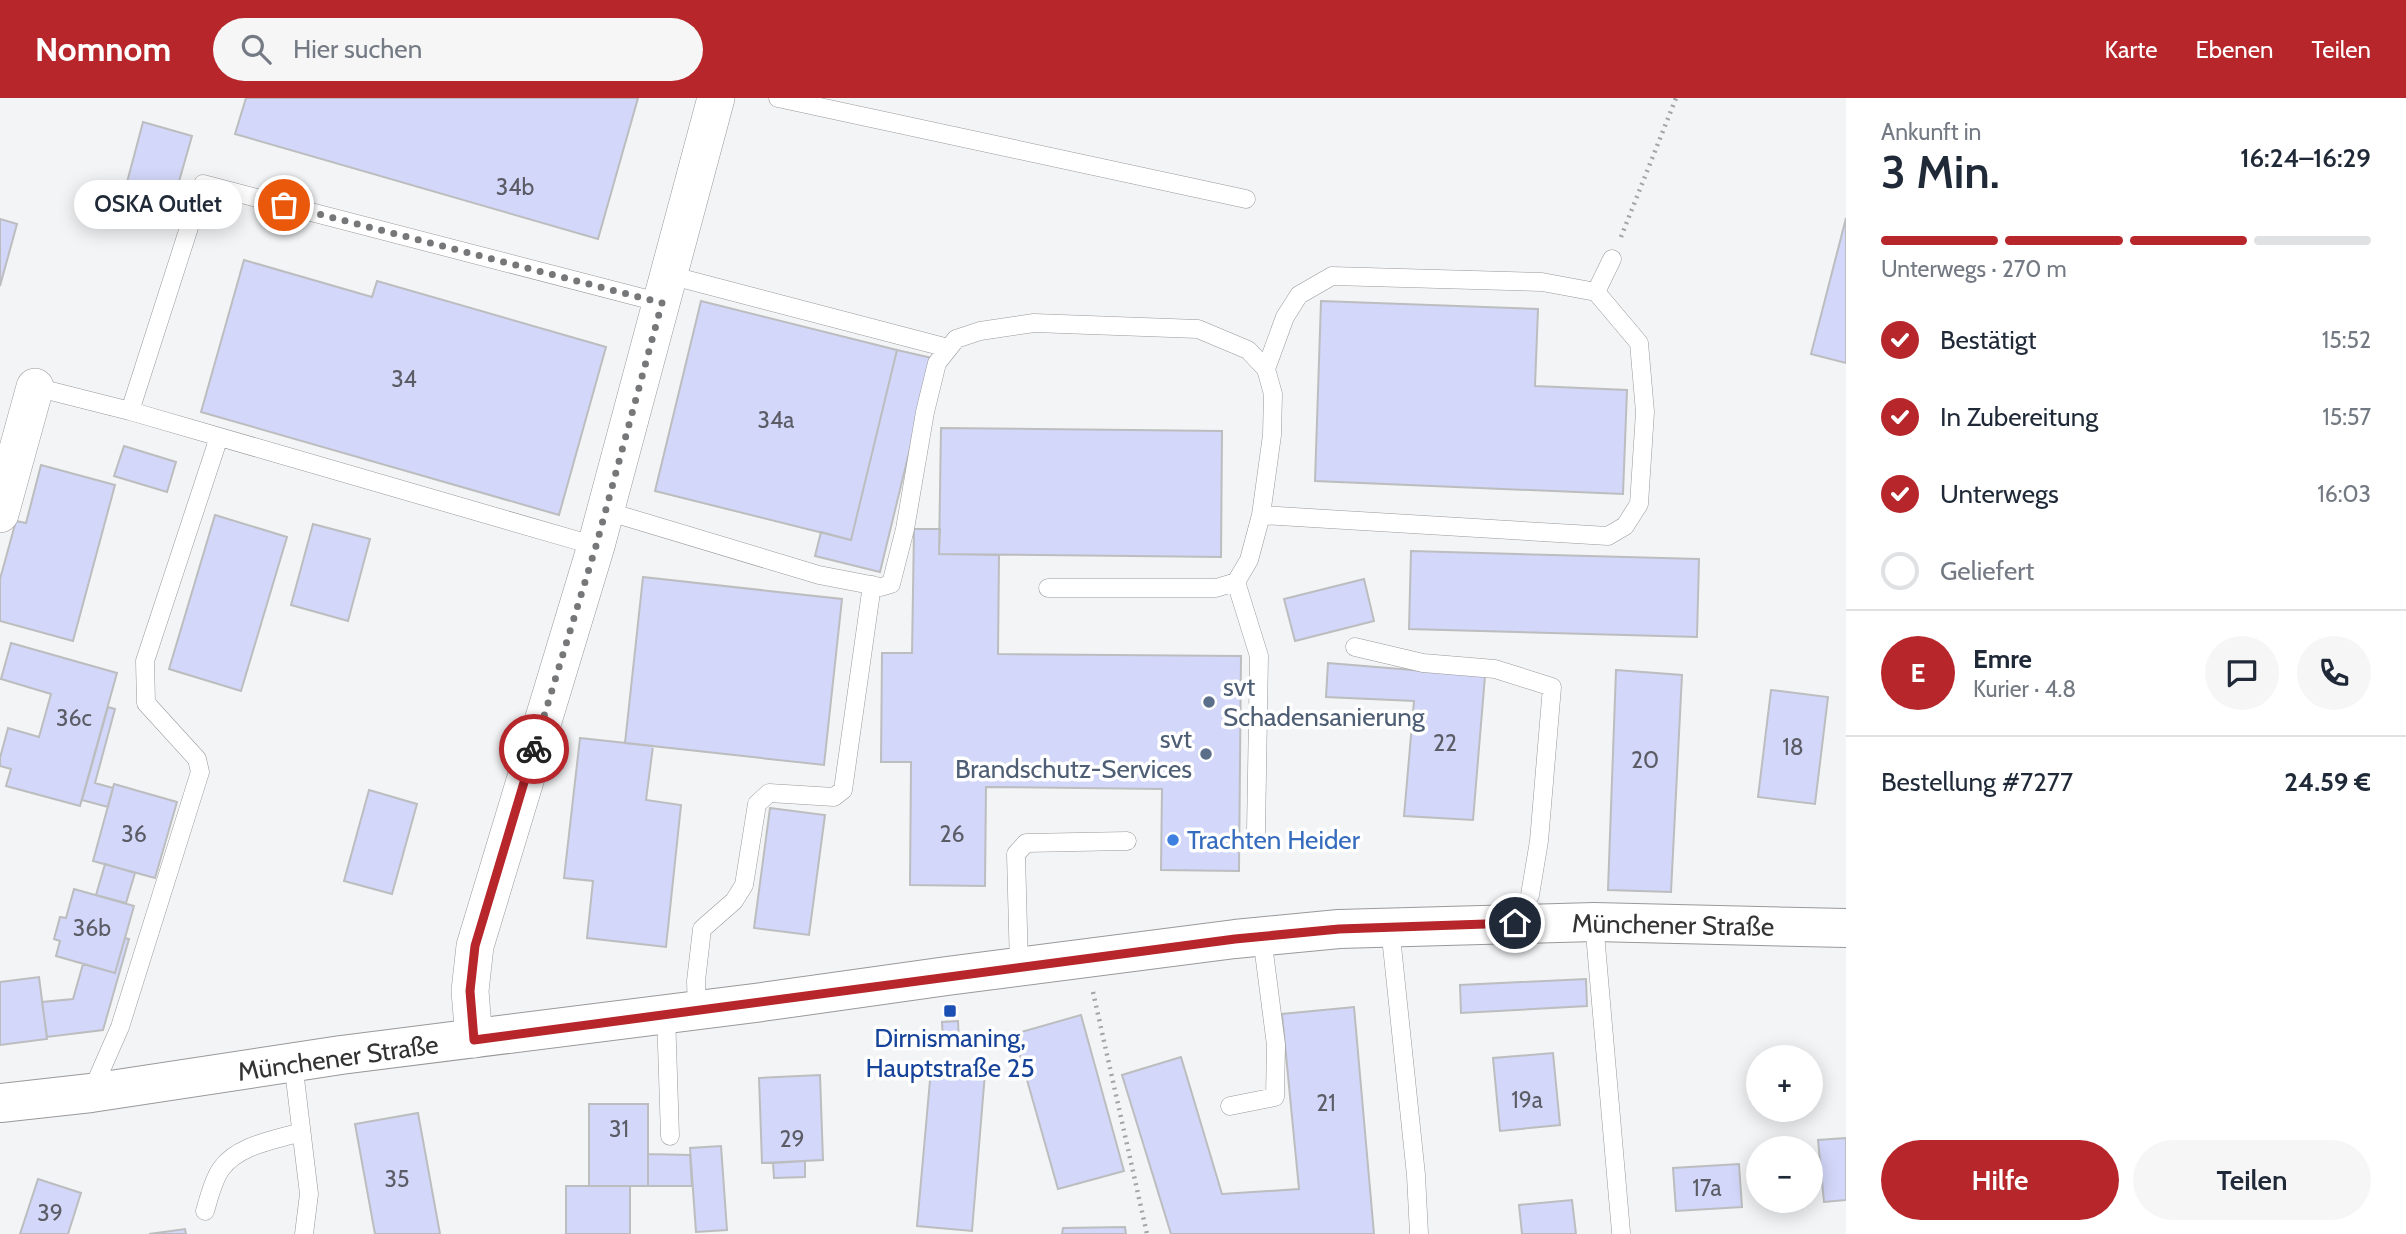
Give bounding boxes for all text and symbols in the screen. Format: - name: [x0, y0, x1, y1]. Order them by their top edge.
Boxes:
- search box: [213, 18, 703, 81]
- text: Nomnom: [35, 29, 171, 69]
- icon: search: [237, 30, 275, 68]
- text: Hier suchen: [293, 33, 422, 65]
- text: Karte: [2104, 35, 2157, 64]
- text: Ebenen: [2195, 35, 2273, 64]
- text: Teilen: [2311, 35, 2371, 64]
- text: Ankunft in: [1881, 118, 1981, 146]
- text: 16:24–16:29: [2240, 142, 2371, 174]
- text: 3 Min.: [1881, 144, 2000, 200]
- house number: 34b: [496, 173, 534, 201]
- pin: [254, 175, 314, 235]
- callout: OSKA Outlet: [74, 180, 242, 230]
- icon: bag: [265, 186, 303, 224]
- text: OSKA Outlet: [94, 190, 222, 218]
- text: Unterwegs · 270 m: [1881, 255, 2067, 283]
- icon: check: [1881, 321, 1919, 359]
- text: Bestätigt: [1940, 324, 2037, 356]
- text: 15:52: [2322, 326, 2371, 354]
- house number: 34: [391, 365, 417, 393]
- icon: check: [1881, 398, 1919, 436]
- text: In Zubereitung: [1940, 401, 2098, 433]
- text: 15:57: [2322, 403, 2371, 431]
- house number: 34a: [758, 406, 794, 434]
- icon: check: [1881, 475, 1919, 513]
- text: Unterwegs: [1940, 478, 2059, 510]
- text: 16:03: [2317, 480, 2371, 508]
- text: Geliefert: [1940, 555, 2034, 587]
- button: chat: [2205, 636, 2279, 710]
- button: phone: [2297, 636, 2371, 710]
- text: Emre: [1973, 643, 2032, 675]
- text: E: [1911, 657, 1925, 689]
- place label: svt Schadensanierung: [1223, 671, 1426, 733]
- text: Kurier · 4.8: [1973, 675, 2076, 703]
- marker: svt Schadensanierung: [1201, 694, 1217, 710]
- house number: 36c: [56, 704, 92, 732]
- courier: [499, 714, 569, 784]
- place label: svt Brandschutz-Services: [955, 723, 1192, 785]
- house number: 22: [1433, 729, 1457, 757]
- icon: bike: [515, 730, 553, 768]
- house number: 18: [1782, 733, 1804, 761]
- marker: svt Brandschutz-Services: [1198, 746, 1214, 762]
- house number: 20: [1631, 746, 1659, 774]
- text: Bestellung #7277: [1881, 766, 2073, 798]
- text: 24.59 €: [2284, 766, 2371, 798]
- house number: 36: [121, 820, 147, 848]
- house number: 26: [939, 820, 965, 848]
- place label: Trachten Heider: [1187, 824, 1361, 856]
- marker: Trachten Heider: [1165, 832, 1181, 848]
- pin: [1485, 893, 1545, 953]
- icon: home: [1496, 904, 1534, 942]
- street label: Münchener Straße: [1572, 907, 1774, 943]
- house number: 36b: [73, 914, 111, 942]
- marker: Dirnismaning, Hauptstraße 25: [942, 1003, 958, 1019]
- place label: Dirnismaning, Hauptstraße 25: [865, 1022, 1035, 1084]
- street label: Münchener Straße: [236, 1028, 440, 1088]
- map controls: [1746, 1045, 1823, 1213]
- button: +: [1746, 1045, 1823, 1122]
- house number: 19a: [1511, 1086, 1543, 1114]
- house number: 21: [1316, 1089, 1336, 1117]
- house number: 31: [609, 1115, 629, 1143]
- house number: 29: [779, 1125, 805, 1153]
- button: −: [1746, 1136, 1823, 1213]
- button: Hilfe: [1881, 1140, 2119, 1220]
- button: Teilen: [2133, 1140, 2371, 1220]
- house number: 35: [385, 1165, 409, 1193]
- house number: 17a: [1692, 1174, 1722, 1202]
- house number: 39: [37, 1199, 63, 1227]

